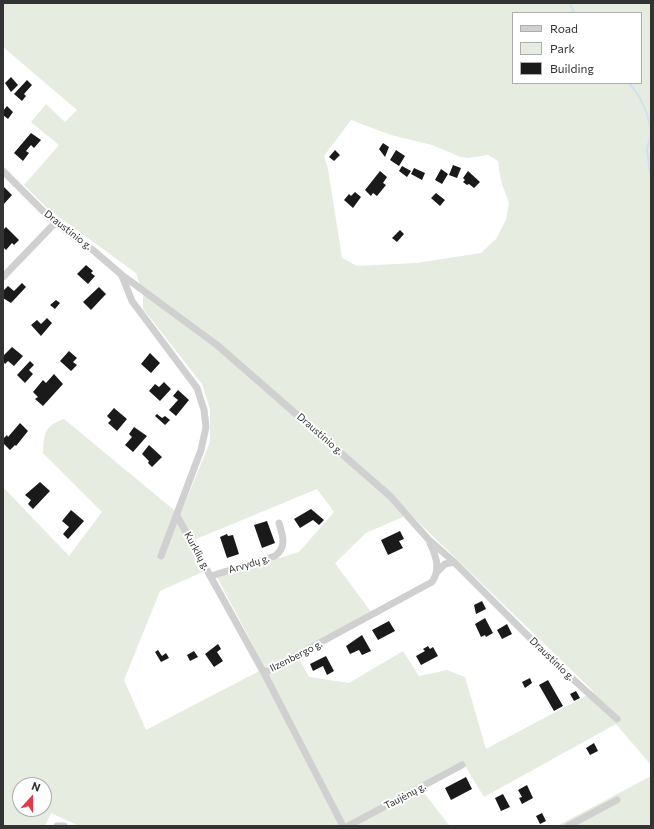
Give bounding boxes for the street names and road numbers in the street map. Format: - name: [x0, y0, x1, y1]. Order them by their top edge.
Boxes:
- street label: Draustinio g.: [42, 208, 94, 252]
- street label: Draustinio g.: [294, 411, 346, 457]
- street label: Kurklių g.: [182, 530, 212, 572]
- street label: Arvydų g.: [227, 552, 271, 576]
- street label: Draustinio g.: [527, 635, 577, 683]
- street label: Ilzenbergo g.: [268, 638, 324, 674]
- street label: Taujėnų g.: [382, 780, 428, 812]

